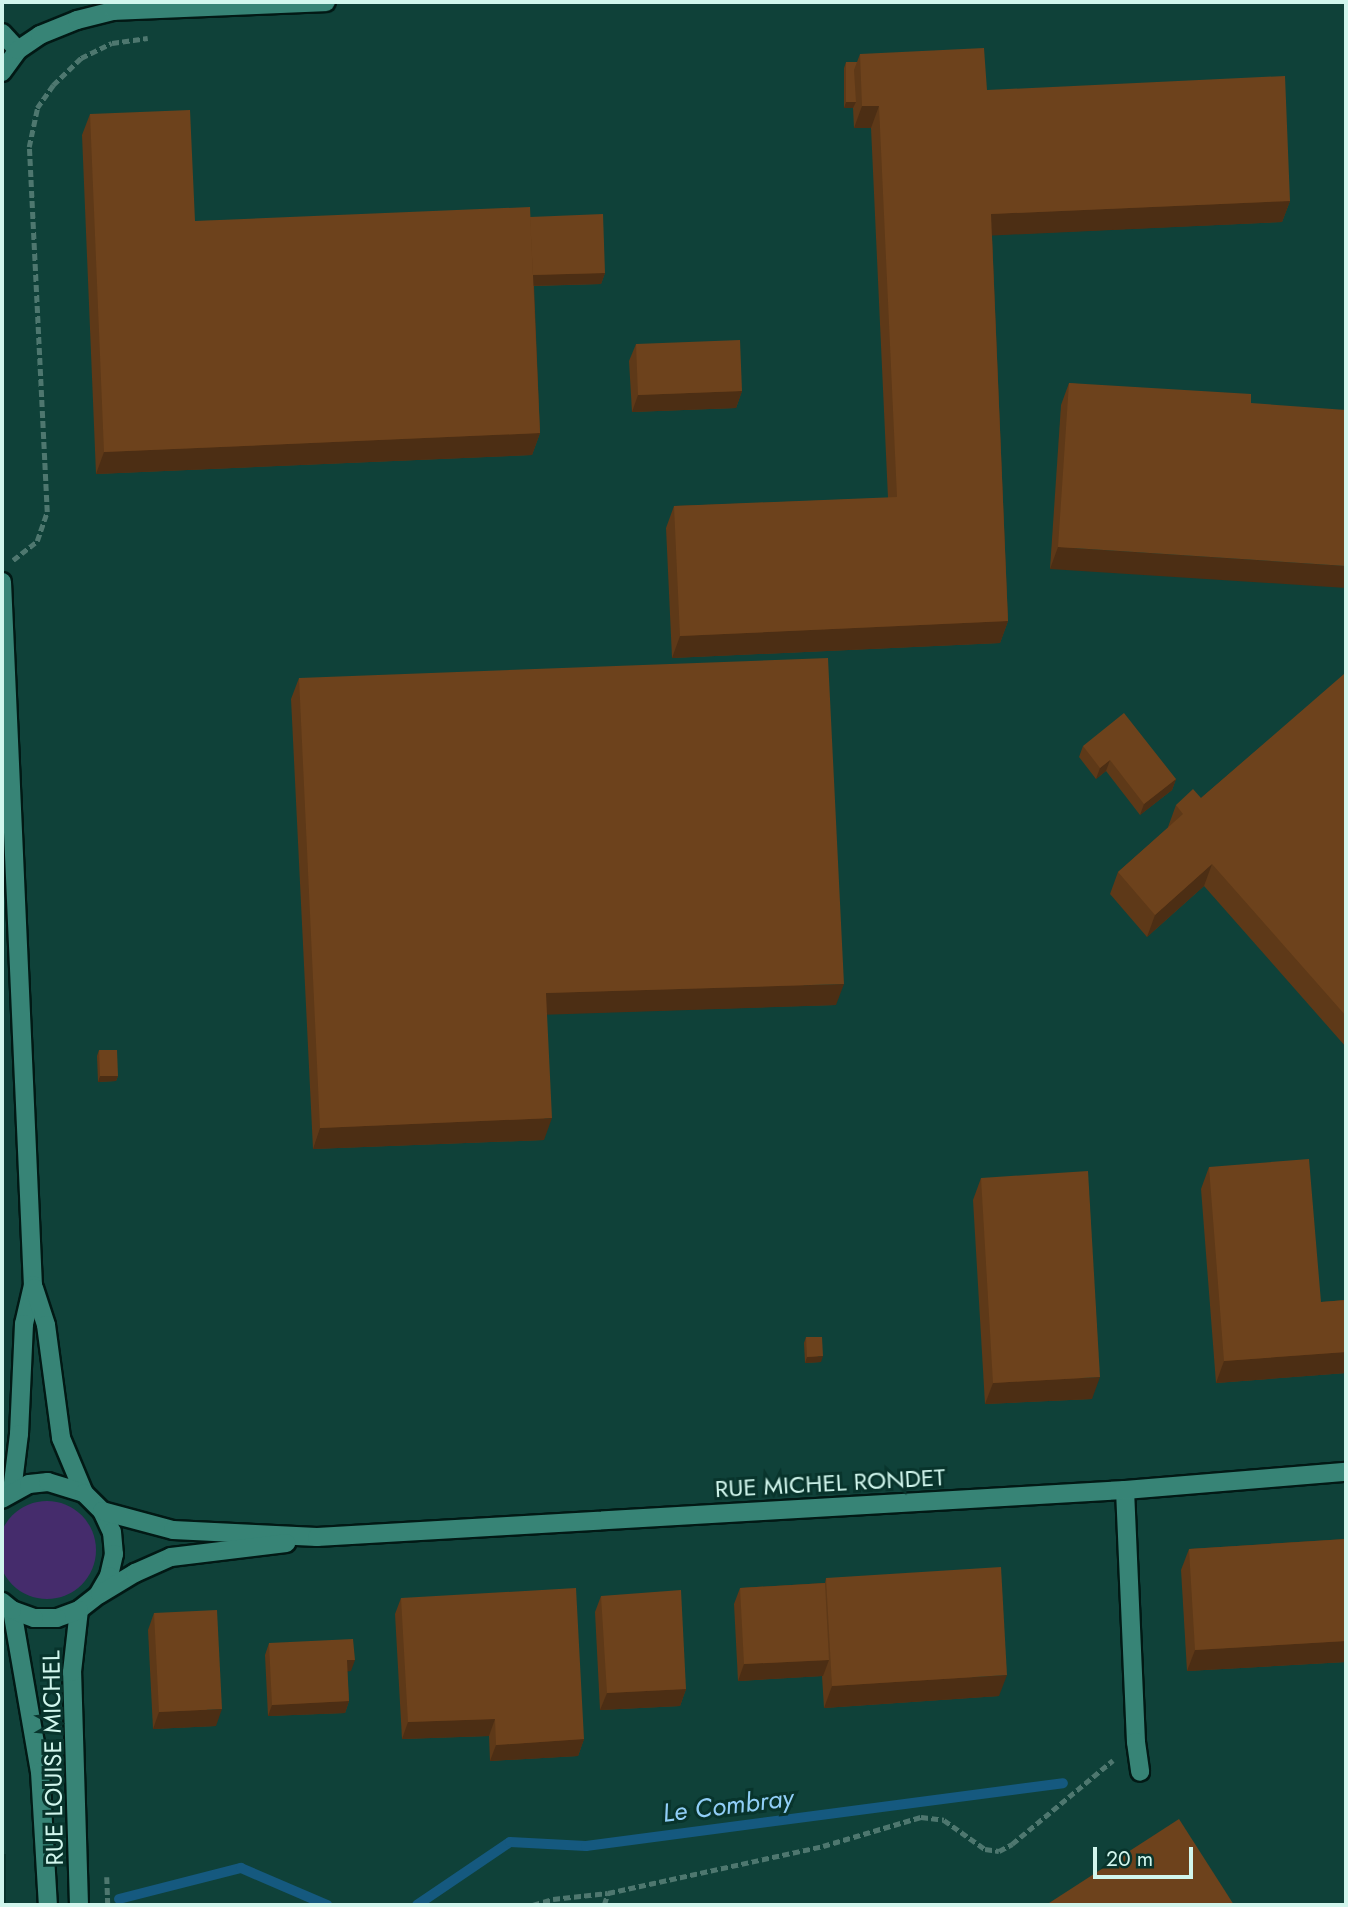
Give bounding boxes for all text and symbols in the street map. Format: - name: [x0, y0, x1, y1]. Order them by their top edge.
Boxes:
- street label: RUE MICHEL RONDET: [714, 1463, 946, 1503]
- street label: RUE LOUISE MICHEL: [37, 1650, 69, 1866]
- water label: Le Combray: [661, 1783, 795, 1829]
- scale bar: [1096, 1834, 1196, 1878]
- text: 20 m: [1106, 1844, 1153, 1874]

